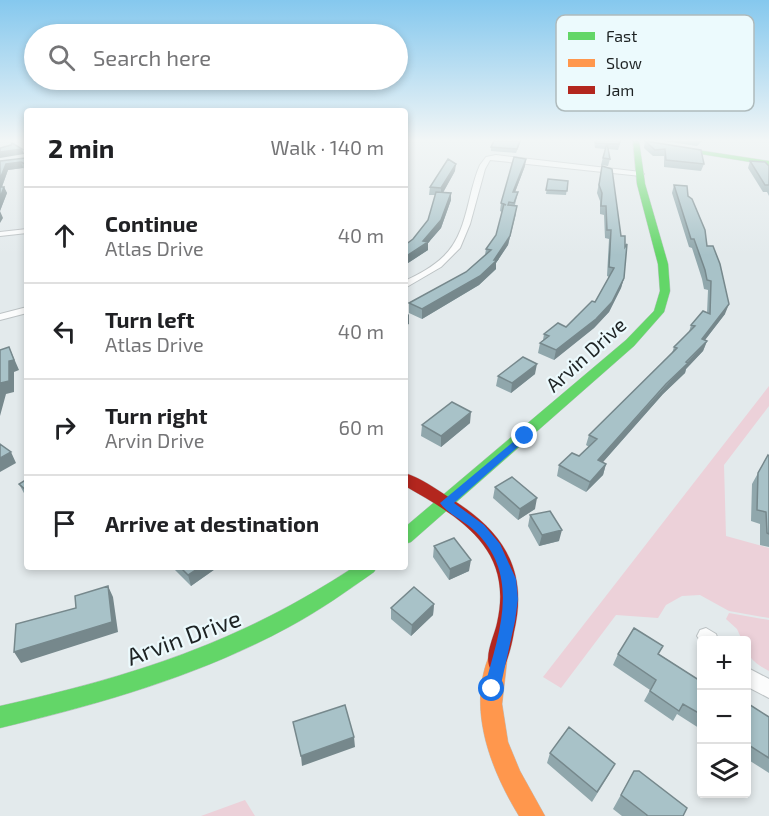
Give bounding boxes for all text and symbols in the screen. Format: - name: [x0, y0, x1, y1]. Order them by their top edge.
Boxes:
- legend: [556, 15, 754, 111]
- search box: [24, 24, 408, 90]
- text: Fast: [606, 26, 637, 45]
- icon: search: [45, 41, 78, 74]
- text: Search here: [93, 44, 211, 70]
- text: Slow: [606, 53, 642, 72]
- text: Jam: [606, 80, 634, 99]
- text: 2 min: [48, 132, 114, 163]
- text: Walk · 140 m: [270, 135, 384, 159]
- text: Continue: [105, 210, 198, 236]
- icon: ahead: [48, 219, 81, 252]
- text: 40 m: [338, 223, 384, 247]
- text: Atlas Drive: [105, 236, 204, 260]
- text: Turn left: [105, 306, 194, 332]
- street label: Arvin Drive: [540, 312, 630, 396]
- icon: left: [48, 315, 81, 348]
- text: 40 m: [338, 319, 384, 343]
- text: Atlas Drive: [105, 332, 204, 356]
- text: Turn right: [105, 402, 207, 428]
- icon: right: [48, 411, 81, 444]
- text: 60 m: [339, 415, 384, 439]
- route end: [511, 422, 537, 448]
- text: Arvin Drive: [105, 428, 205, 452]
- icon: arrive: [48, 507, 81, 540]
- text: Arrive at destination: [105, 510, 319, 536]
- street label: Arvin Drive: [122, 603, 245, 671]
- map controls: [697, 636, 751, 798]
- button: +: [697, 636, 751, 690]
- route start: [478, 675, 504, 701]
- button: −: [697, 690, 751, 744]
- button: layers: [697, 744, 751, 798]

